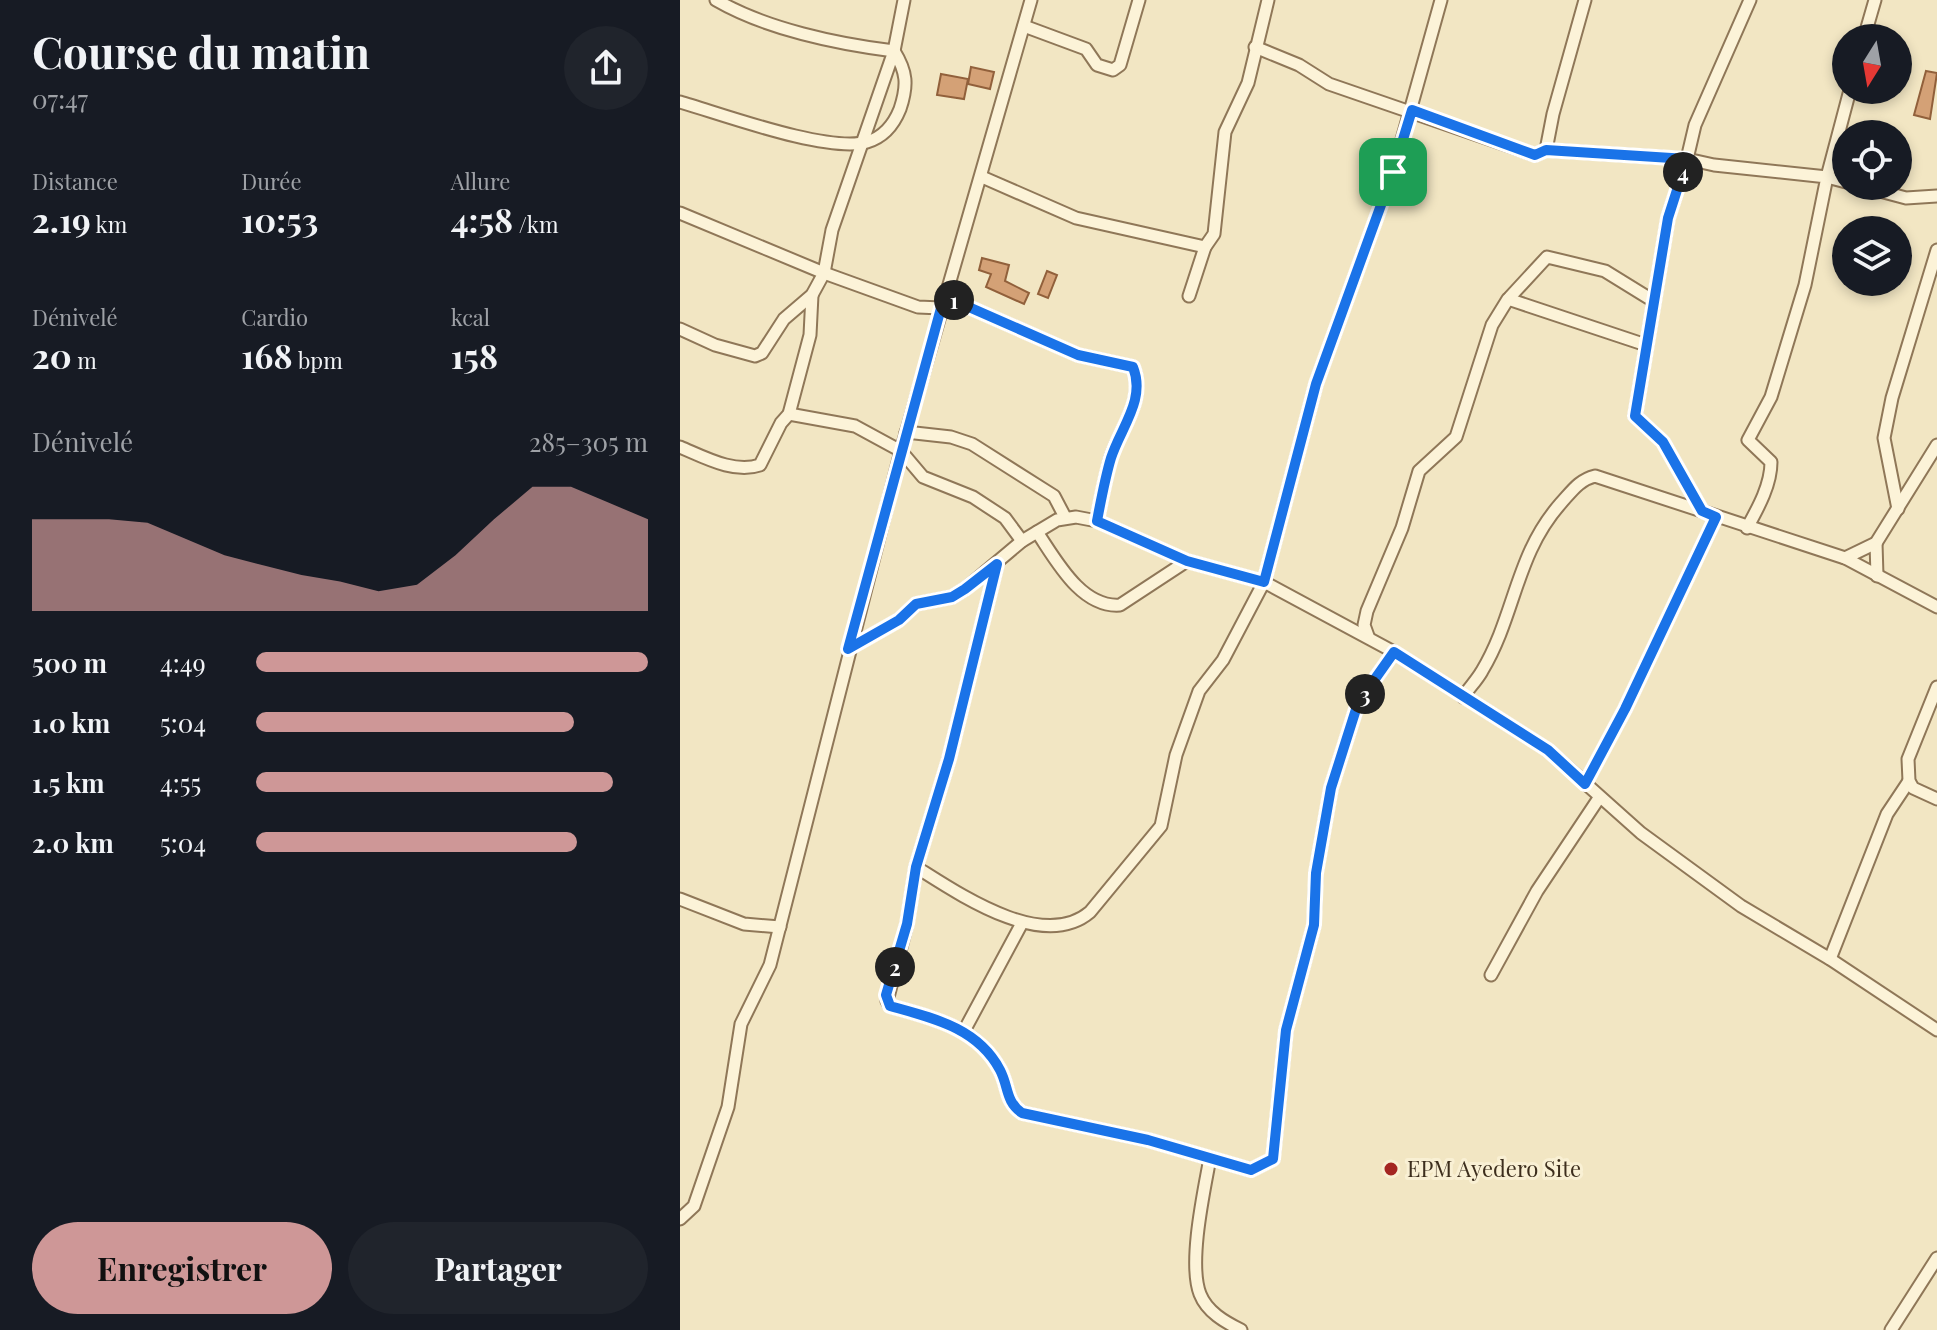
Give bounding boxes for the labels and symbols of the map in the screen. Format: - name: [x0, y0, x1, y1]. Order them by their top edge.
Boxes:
- north arrow: [1832, 24, 1912, 104]
- pin: [1359, 138, 1427, 206]
- pin: 4: [1663, 152, 1703, 192]
- pin: 1: [934, 280, 974, 320]
- pin: 3: [1345, 674, 1385, 714]
- pin: 2: [875, 947, 915, 987]
- place label: EPM Ayedero Site: [1407, 1153, 1581, 1183]
- marker: EPM Ayedero Site: [1382, 1160, 1400, 1178]

